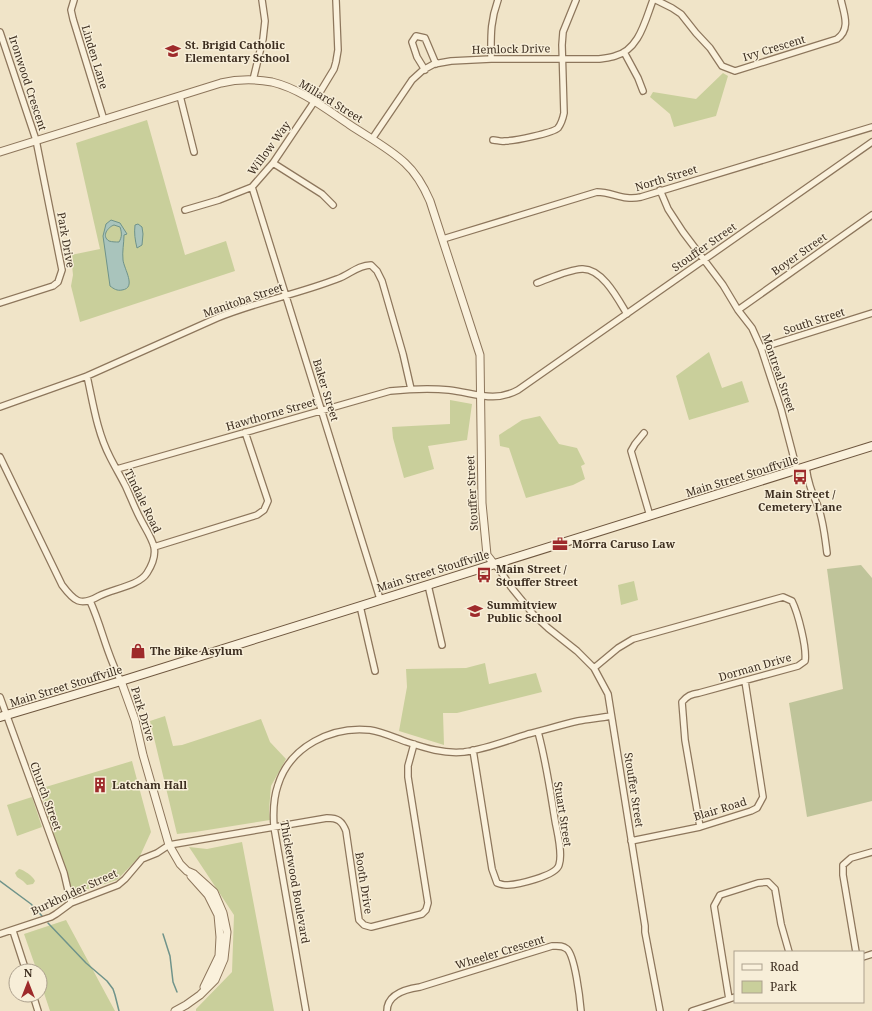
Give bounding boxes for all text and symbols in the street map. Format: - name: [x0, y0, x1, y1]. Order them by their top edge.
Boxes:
- street label: Linden Lane: [79, 23, 112, 91]
- street label: Ivy Crescent: [741, 31, 807, 64]
- street label: Ironwood Crescent: [6, 33, 51, 133]
- place label: St. Brigid Catholic Elementary School: [185, 37, 290, 65]
- street label: Hemlock Drive: [472, 40, 550, 57]
- school or university icon: St. Brigid Catholic Elementary School: [164, 42, 182, 60]
- street label: Millard Street: [296, 76, 366, 126]
- street label: Willow Way: [244, 117, 294, 178]
- street label: North Street: [633, 161, 699, 194]
- street label: Park Drive: [54, 211, 79, 269]
- street label: Stouffer Street: [668, 219, 739, 274]
- street label: Boyer Street: [768, 229, 829, 278]
- street label: Manitoba Street: [201, 279, 285, 320]
- street label: South Street: [781, 304, 847, 338]
- street label: Montreal Street: [759, 332, 800, 414]
- street label: Baker Street: [310, 357, 343, 423]
- street label: Hawthorne Street: [224, 393, 318, 434]
- street label: Main Street Stouffville: [684, 451, 800, 500]
- street label: Stouffer Street: [462, 455, 481, 531]
- street label: Tindale Road: [122, 466, 165, 535]
- bus stop icon: Main Street / Cemetery Lane: [791, 468, 809, 486]
- place label: Main Street / Cemetery Lane: [758, 486, 842, 514]
- office icon: Morra Caruso Law: [551, 535, 569, 553]
- place label: Morra Caruso Law: [572, 536, 676, 551]
- street label: Main Street Stouffville: [375, 546, 491, 595]
- place label: Main Street / Stouffer Street: [496, 561, 578, 589]
- bus stop icon: Main Street / Stouffer Street: [475, 566, 493, 584]
- place label: Summitview Public School: [487, 597, 562, 625]
- school or university icon: Summitview Public School: [466, 602, 484, 620]
- shop icon: The Bike Asylum: [129, 642, 147, 660]
- place label: The Bike Asylum: [150, 643, 243, 658]
- street label: Dorman Drive: [717, 649, 793, 684]
- street label: Main Street Stouffville: [8, 661, 124, 710]
- street label: Park Drive: [128, 685, 159, 743]
- street label: Stouffer Street: [621, 751, 648, 829]
- street label: Church Street: [27, 760, 66, 832]
- building icon: Latcham Hall: [91, 776, 109, 794]
- place label: Latcham Hall: [112, 777, 187, 792]
- street label: Stuart Street: [551, 780, 576, 848]
- street label: Blair Road: [691, 793, 749, 824]
- street label: Thicketwood Boulevard: [277, 819, 314, 945]
- street label: Booth Drive: [352, 851, 377, 915]
- street label: Burkholder Street: [28, 865, 120, 918]
- street label: Wheeler Crescent: [453, 931, 546, 972]
- legend: [734, 951, 864, 1003]
- text: Road: [770, 958, 800, 975]
- north arrow: [8, 963, 48, 1003]
- text: N: [24, 965, 33, 980]
- text: Park: [770, 978, 798, 995]

